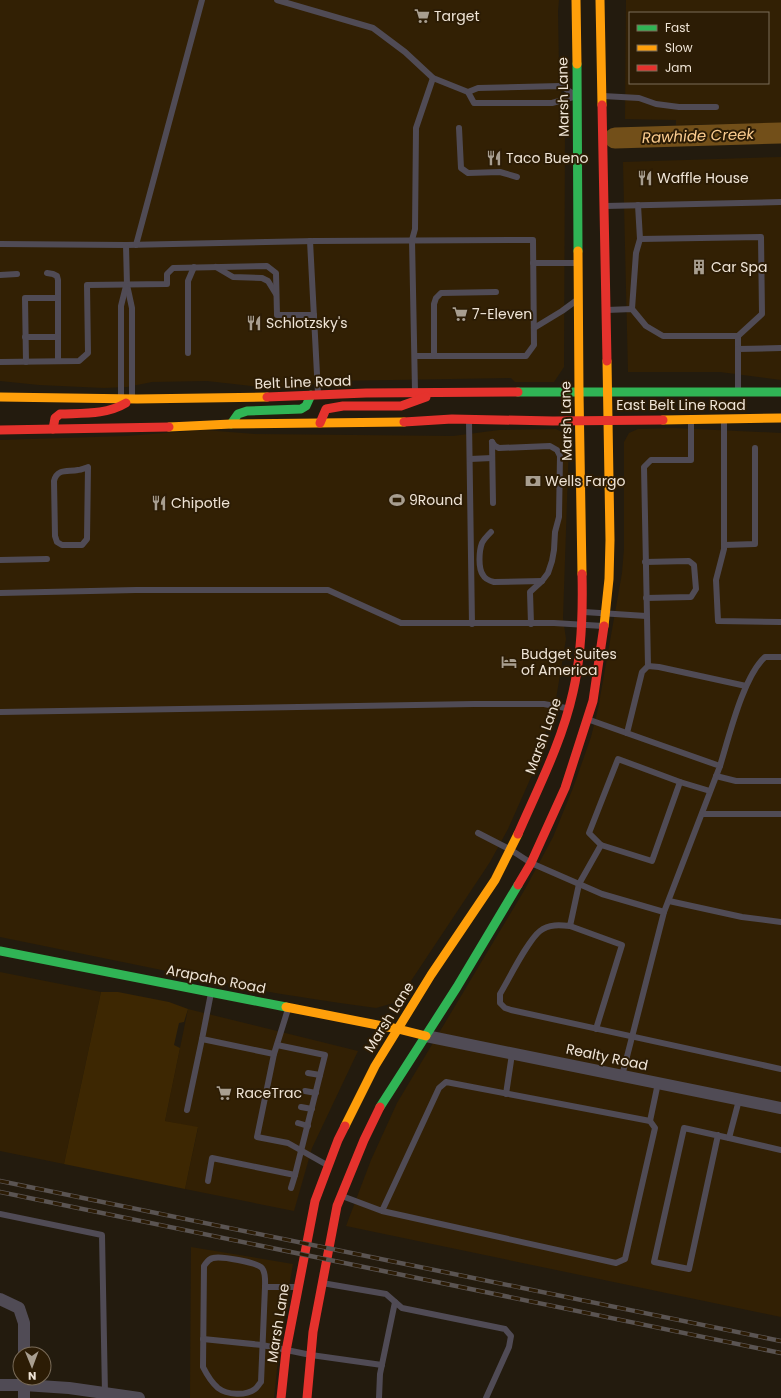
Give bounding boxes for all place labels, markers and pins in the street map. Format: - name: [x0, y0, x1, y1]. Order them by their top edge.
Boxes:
- place label: Target: [434, 6, 480, 26]
- supermarket icon: Target: [413, 7, 431, 25]
- place label: Taco Bueno: [506, 148, 588, 168]
- restaurant icon: Taco Bueno: [485, 149, 503, 167]
- place label: Waffle House: [657, 168, 749, 188]
- restaurant icon: Waffle House: [636, 169, 654, 187]
- place label: Car Spa: [711, 257, 767, 277]
- building icon: Car Spa: [690, 258, 708, 276]
- place label: 7-Eleven: [472, 304, 532, 324]
- supermarket icon: 7-Eleven: [451, 305, 469, 323]
- place label: Schlotzsky's: [266, 313, 347, 333]
- restaurant icon: Schlotzsky's: [245, 314, 263, 332]
- place label: Wells Fargo: [545, 471, 625, 491]
- bank icon: Wells Fargo: [524, 472, 542, 490]
- place label: 9Round: [409, 490, 463, 510]
- sports icon: 9Round: [388, 491, 406, 509]
- place label: Chipotle: [171, 493, 230, 513]
- restaurant icon: Chipotle: [150, 494, 168, 512]
- place label: Budget Suites of America: [521, 644, 617, 680]
- hotel icon: Budget Suites of America: [500, 653, 518, 671]
- place label: RaceTrac: [236, 1083, 302, 1103]
- supermarket icon: RaceTrac: [215, 1084, 233, 1102]

